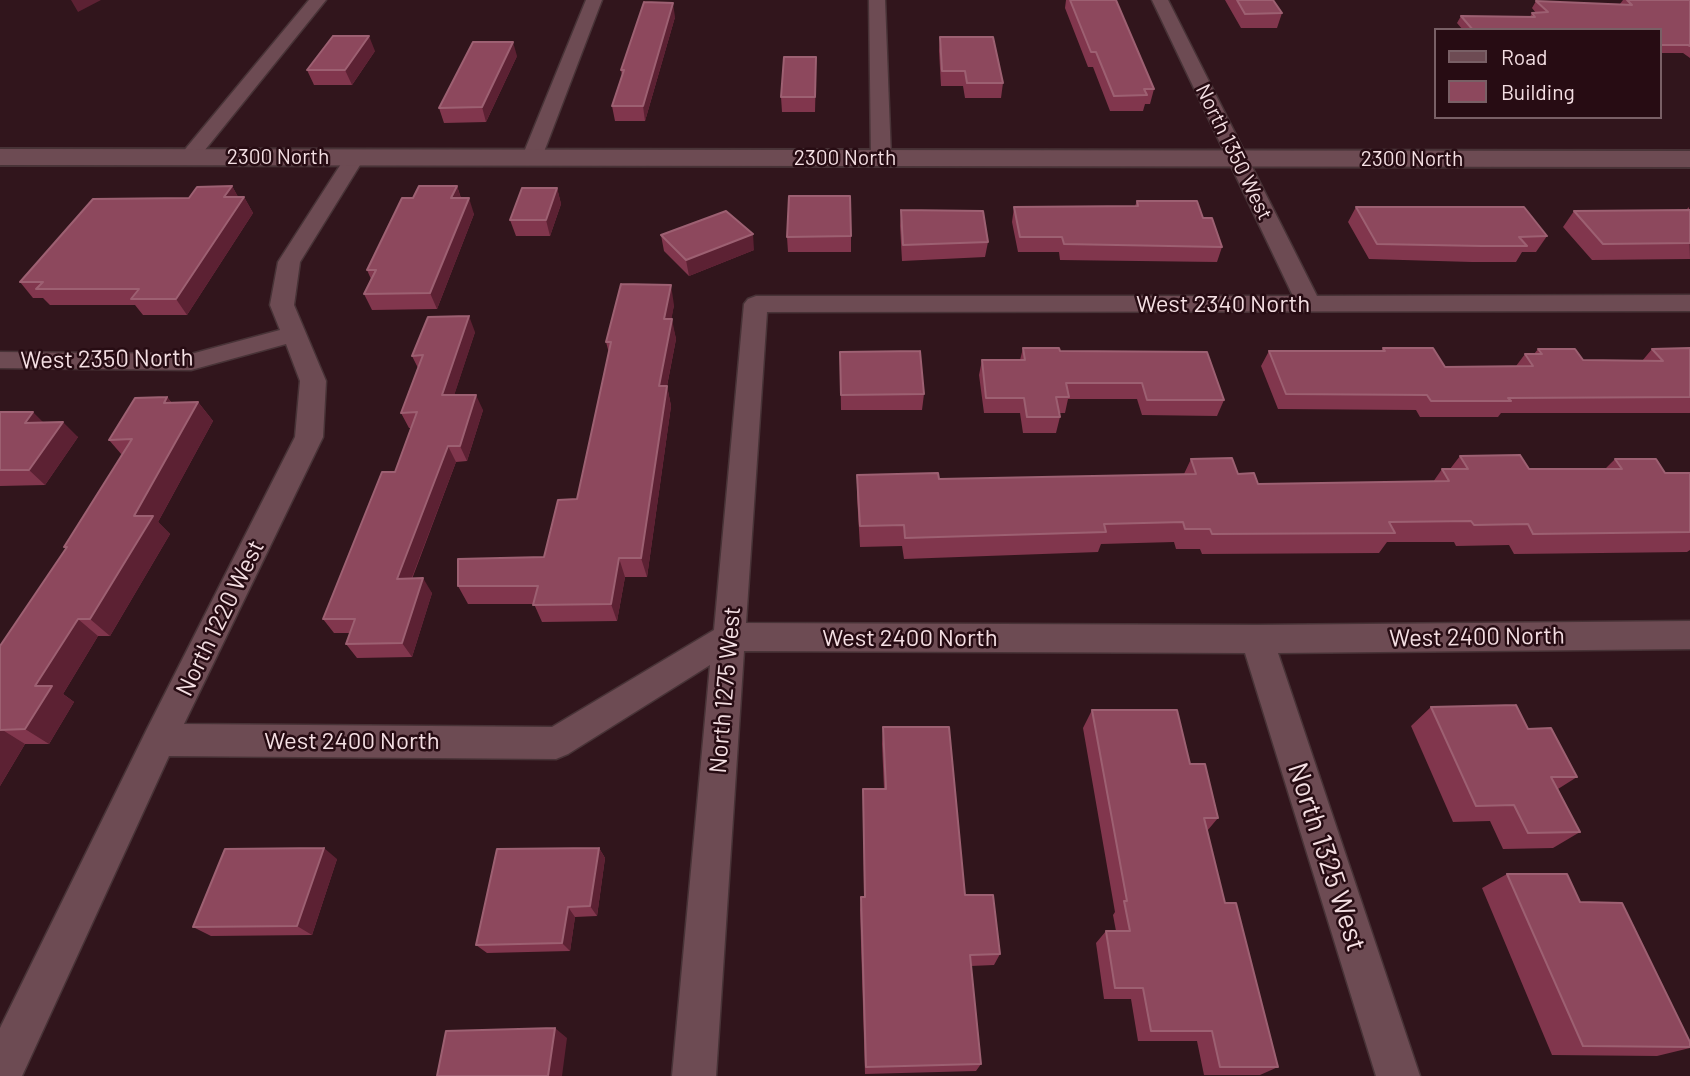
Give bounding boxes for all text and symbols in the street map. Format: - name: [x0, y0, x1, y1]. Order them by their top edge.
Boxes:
- legend: [1434, 28, 1662, 119]
- text: Road: [1501, 44, 1547, 69]
- text: Building: [1501, 79, 1575, 104]
- street label: North 1350 West: [1190, 80, 1278, 224]
- street label: 2300 North: [227, 144, 329, 170]
- street label: 2300 North: [794, 145, 896, 171]
- street label: 2300 North: [1361, 146, 1463, 172]
- street label: West 2340 North: [1136, 290, 1310, 318]
- street label: West 2350 North: [20, 343, 194, 375]
- street label: North 1220 West: [170, 535, 270, 701]
- street label: North 1275 West: [703, 605, 747, 775]
- street label: West 2400 North: [1389, 621, 1565, 653]
- street label: West 2400 North: [822, 624, 998, 652]
- street label: West 2400 North: [264, 727, 440, 755]
- street label: North 1325 West: [1281, 758, 1373, 956]

